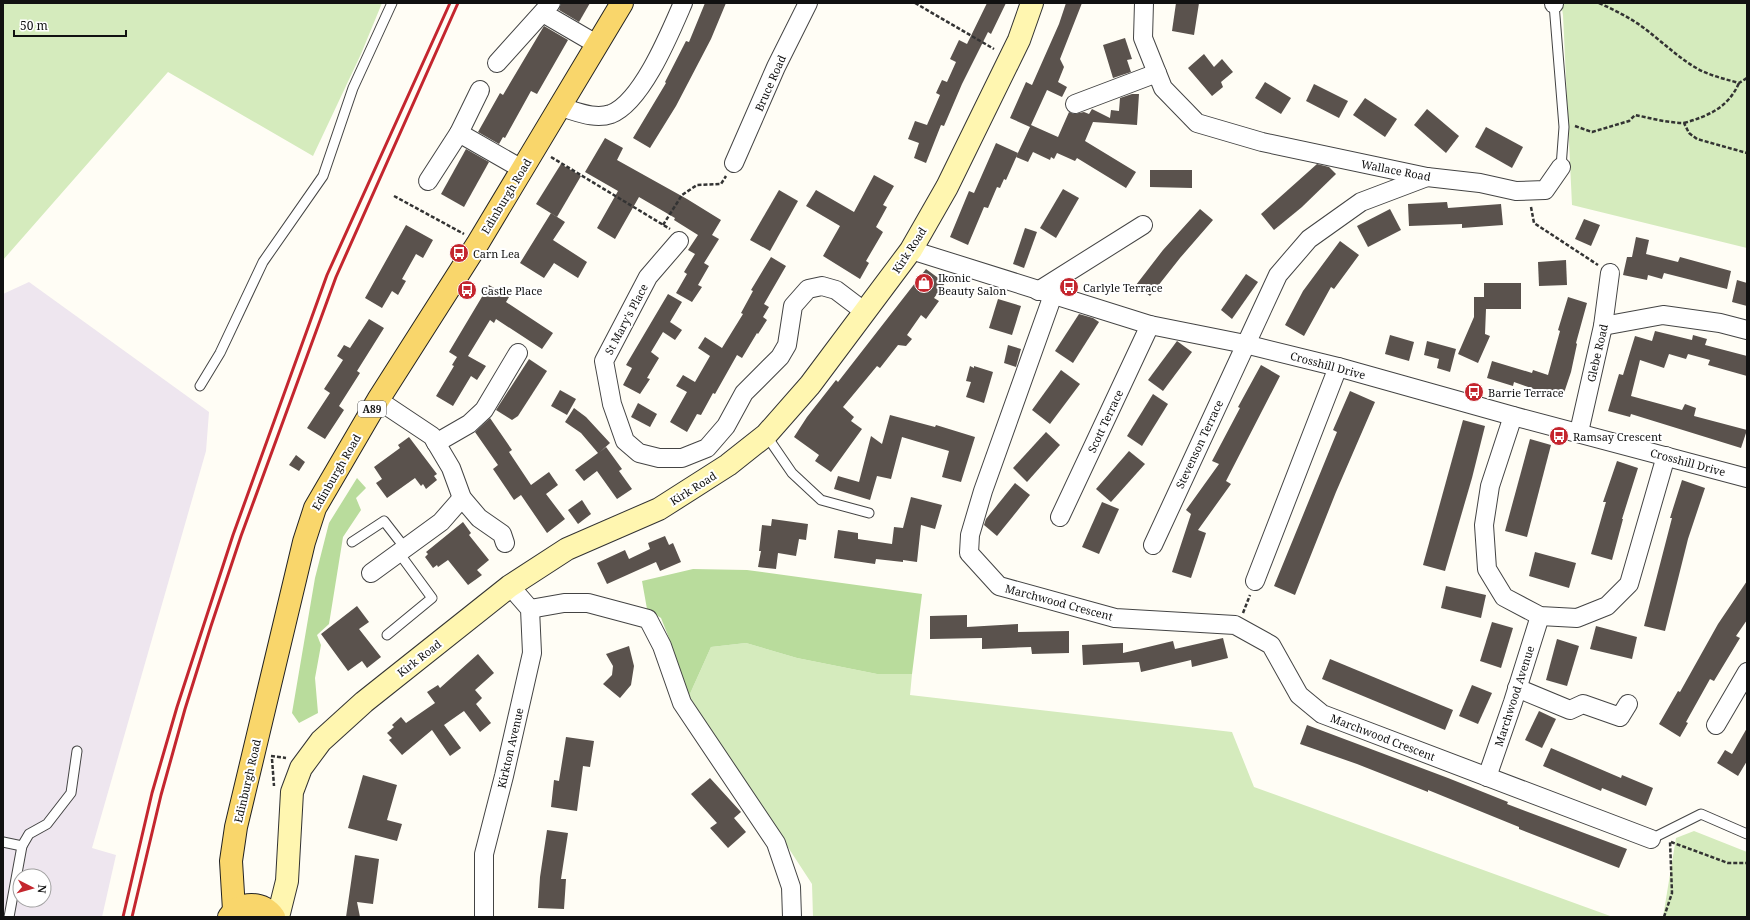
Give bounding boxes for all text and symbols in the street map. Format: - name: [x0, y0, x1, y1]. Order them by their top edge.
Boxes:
- scale bar: [14, 12, 126, 38]
- text: 50 m: [20, 17, 48, 34]
- street label: Bruce Road: [751, 52, 789, 113]
- street label: Edinburgh Road: [478, 155, 535, 236]
- street label: Wallace Road: [1360, 156, 1432, 184]
- street label: Kirk Road: [888, 224, 930, 276]
- bus stop icon: Carn Lea: [448, 242, 470, 264]
- place label: Carn Lea: [473, 246, 520, 261]
- place label: Ikonic Beauty Salon: [938, 270, 1006, 298]
- shop icon: Ikonic Beauty Salon: [913, 272, 935, 294]
- bus stop icon: Carlyle Terrace: [1058, 276, 1080, 298]
- bus stop icon: Castle Place: [456, 279, 478, 301]
- place label: Carlyle Terrace: [1083, 280, 1163, 295]
- street label: St Mary's Place: [601, 281, 651, 357]
- place label: Castle Place: [481, 283, 543, 298]
- street label: Glebe Road: [1583, 322, 1611, 384]
- street label: Crosshill Drive: [1289, 348, 1367, 382]
- bus stop icon: Barrie Terrace: [1463, 381, 1485, 403]
- place label: Barrie Terrace: [1488, 385, 1564, 400]
- street label: Scott Terrace: [1084, 387, 1126, 455]
- street label: Stevenson Terrace: [1172, 397, 1226, 491]
- road number: A89: [358, 401, 386, 417]
- bus stop icon: Ramsay Crescent: [1548, 425, 1570, 447]
- place label: Ramsay Crescent: [1573, 429, 1662, 444]
- street label: Edinburgh Road: [308, 431, 364, 513]
- street label: Crosshill Drive: [1649, 445, 1727, 479]
- street label: Kirk Road: [667, 468, 719, 508]
- street label: Marchwood Crescent: [1003, 580, 1115, 624]
- street label: Kirk Road: [394, 636, 444, 680]
- street label: Marchwood Avenue: [1491, 644, 1537, 748]
- street label: Kirkton Avenue: [493, 706, 527, 790]
- street label: Marchwood Crescent: [1329, 710, 1438, 764]
- street label: Edinburgh Road: [230, 737, 264, 824]
- north arrow: [12, 868, 52, 908]
- text: N: [34, 884, 50, 895]

